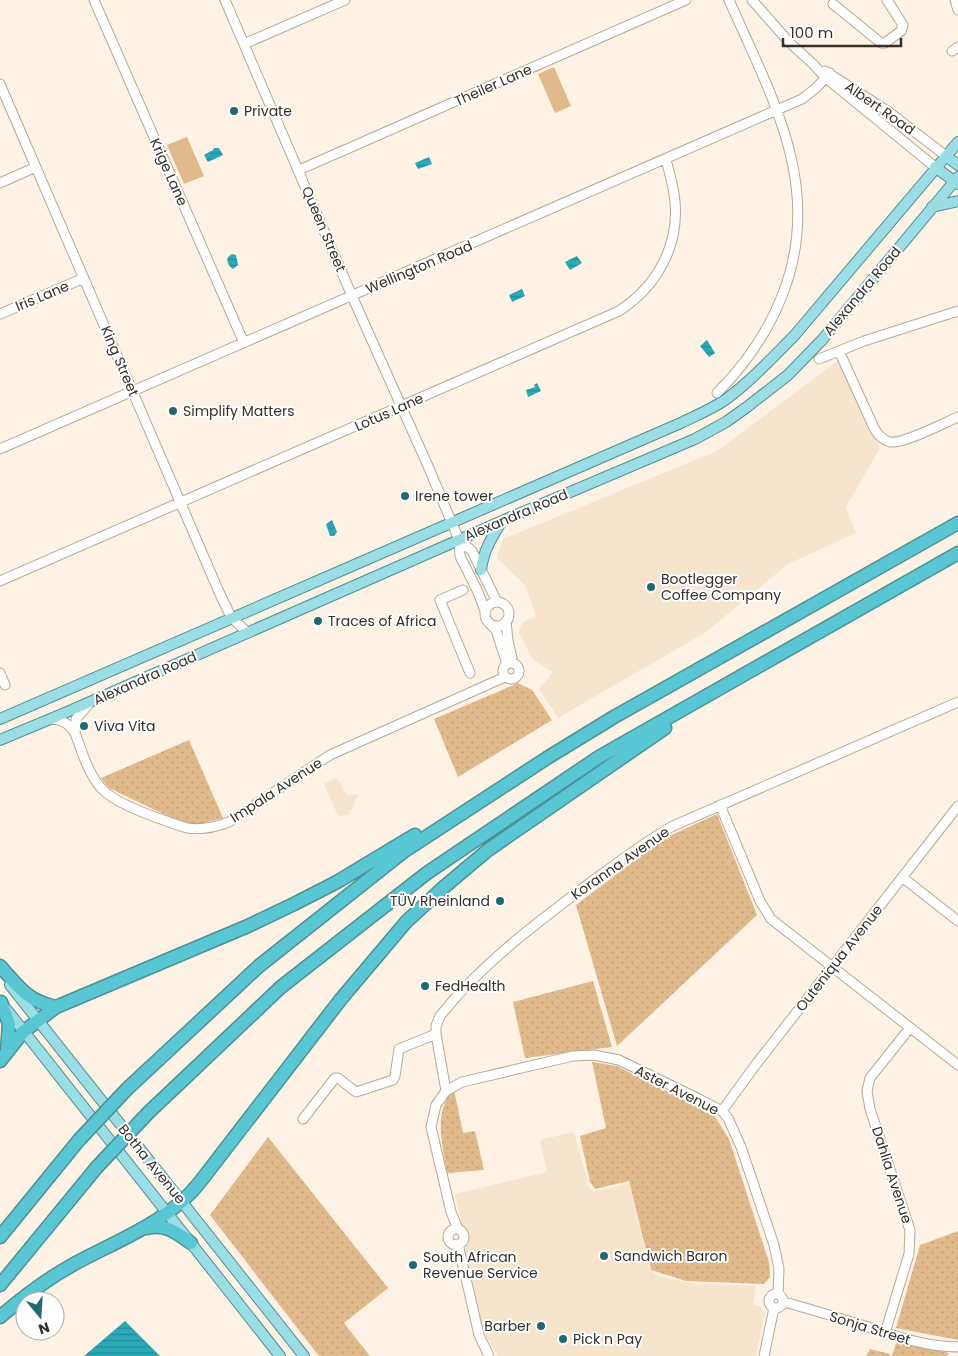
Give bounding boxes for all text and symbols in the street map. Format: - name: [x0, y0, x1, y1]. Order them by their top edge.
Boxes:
- scale bar: [783, 15, 900, 47]
- text: 100 m: [790, 22, 833, 43]
- street label: Theiler Lane: [451, 59, 535, 111]
- street label: Albert Road: [841, 76, 919, 140]
- place label: Private: [244, 101, 292, 121]
- marker: Private: [228, 105, 240, 117]
- street label: Krige Lane: [145, 135, 193, 209]
- street label: Queen Street: [297, 183, 351, 275]
- street label: Wellington Road: [363, 235, 475, 299]
- street label: Alexandra Road: [819, 242, 905, 340]
- street label: Iris Lane: [12, 276, 72, 316]
- street label: King Street: [96, 323, 144, 399]
- street label: Lotus Lane: [351, 388, 427, 436]
- place label: Simplify Matters: [183, 401, 295, 421]
- marker: Simplify Matters: [167, 405, 179, 417]
- street label: Alexandra Road: [461, 484, 571, 546]
- place label: Irene tower: [415, 486, 493, 506]
- marker: Irene tower: [399, 490, 411, 502]
- place label: Bootlegger Coffee Company: [661, 569, 781, 605]
- marker: Bootlegger Coffee Company: [645, 581, 657, 593]
- place label: Traces of Africa: [328, 611, 436, 631]
- marker: Traces of Africa: [312, 615, 324, 627]
- street label: Alexandra Road: [90, 646, 200, 710]
- place label: Viva Vita: [94, 716, 155, 736]
- marker: Viva Vita: [78, 720, 90, 732]
- street label: Impala Avenue: [226, 753, 326, 827]
- street label: Koranna Avenue: [567, 821, 673, 904]
- place label: TÜV Rheinland: [390, 891, 490, 911]
- marker: TÜV Rheinland: [494, 895, 506, 907]
- street label: Outeniqua Avenue: [791, 900, 887, 1016]
- place label: FedHealth: [435, 976, 506, 996]
- marker: FedHealth: [419, 980, 431, 992]
- street label: Aster Avenue: [631, 1060, 723, 1120]
- street label: Botha Avenue: [114, 1120, 191, 1208]
- street label: Dahlia Avenue: [867, 1124, 917, 1226]
- place label: Sandwich Baron: [614, 1246, 727, 1266]
- place label: South African Revenue Service: [423, 1247, 538, 1283]
- marker: Sandwich Baron: [598, 1250, 610, 1262]
- marker: South African Revenue Service: [407, 1259, 419, 1271]
- north arrow: [15, 1291, 65, 1341]
- street label: Sonja Street: [827, 1306, 913, 1350]
- place label: Barber: [484, 1316, 531, 1336]
- text: N: [36, 1317, 52, 1340]
- marker: Barber: [535, 1320, 547, 1332]
- place label: Pick n Pay: [573, 1329, 642, 1349]
- marker: Pick n Pay: [557, 1333, 569, 1345]

